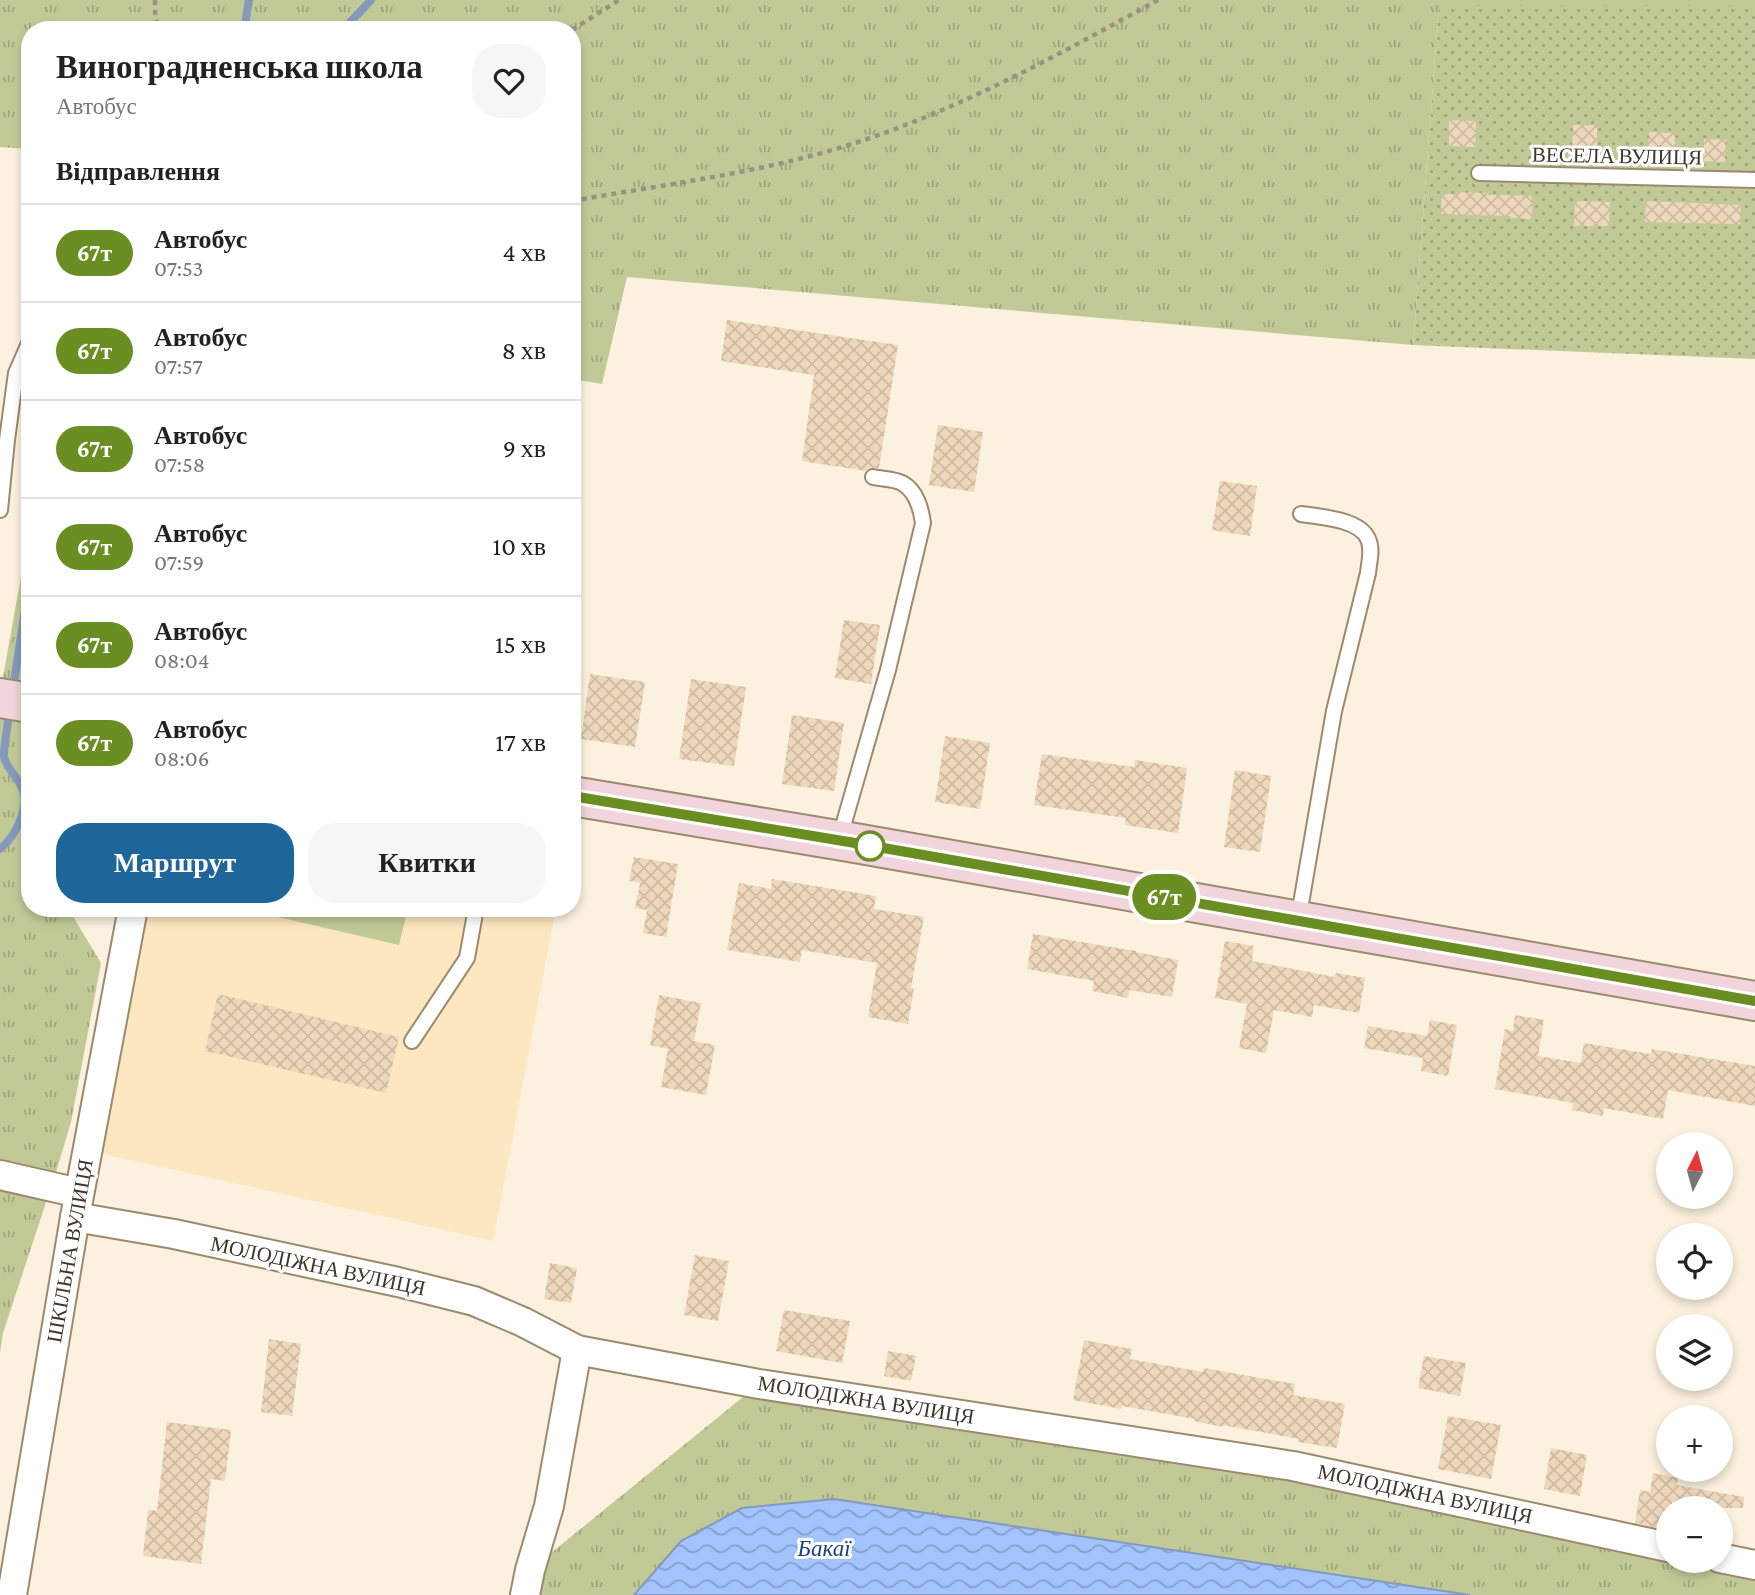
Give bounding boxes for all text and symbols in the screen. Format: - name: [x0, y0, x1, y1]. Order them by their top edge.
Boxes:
- button: heart: [472, 44, 546, 118]
- text: Виноградненська школа: [56, 48, 423, 85]
- text: Автобус: [56, 93, 137, 119]
- street label: ВЕСЕЛА ВУЛИЦЯ: [1532, 143, 1702, 169]
- text: Відправлення: [56, 157, 220, 186]
- text: Автобус: [154, 225, 247, 254]
- text: 4 хв: [503, 238, 546, 267]
- text: 67т: [77, 239, 112, 266]
- text: 07:53: [154, 255, 203, 281]
- text: Автобус: [154, 323, 247, 352]
- text: 8 хв: [502, 336, 546, 365]
- text: 67т: [77, 337, 112, 364]
- text: 07:57: [154, 353, 203, 379]
- text: Автобус: [154, 421, 247, 450]
- text: 9 хв: [503, 434, 546, 463]
- text: 67т: [77, 435, 112, 462]
- text: 07:58: [154, 451, 205, 477]
- text: Автобус: [154, 519, 247, 548]
- text: 10 хв: [493, 532, 546, 561]
- text: 67т: [77, 533, 112, 560]
- text: 07:59: [154, 549, 204, 575]
- text: Автобус: [154, 617, 247, 646]
- text: 15 хв: [495, 630, 546, 659]
- text: 67т: [77, 631, 112, 658]
- text: 08:04: [154, 647, 209, 673]
- text: Автобус: [154, 715, 247, 744]
- text: 17 хв: [495, 728, 546, 757]
- text: 67т: [77, 729, 112, 756]
- text: 08:06: [154, 745, 209, 771]
- button: Маршрут: [56, 823, 294, 903]
- button: Квитки: [308, 823, 546, 903]
- unlabelled marker: [855, 831, 885, 861]
- line badge: 67т: [1124, 874, 1204, 920]
- text: 67т: [1146, 883, 1182, 910]
- north arrow: [1656, 1132, 1732, 1209]
- map controls: [1656, 1132, 1733, 1573]
- street label: ШКІЛЬНА ВУЛИЦЯ: [42, 1157, 98, 1345]
- button: locate: [1656, 1223, 1733, 1300]
- street label: МОЛОДІЖНА ВУЛИЦЯ: [208, 1232, 428, 1300]
- button: layers: [1656, 1314, 1733, 1391]
- street label: МОЛОДІЖНА ВУЛИЦЯ: [756, 1371, 976, 1429]
- button: +: [1656, 1405, 1733, 1482]
- street label: МОЛОДІЖНА ВУЛИЦЯ: [1315, 1460, 1535, 1528]
- button: −: [1656, 1496, 1733, 1573]
- water label: Бакаї: [796, 1535, 852, 1561]

